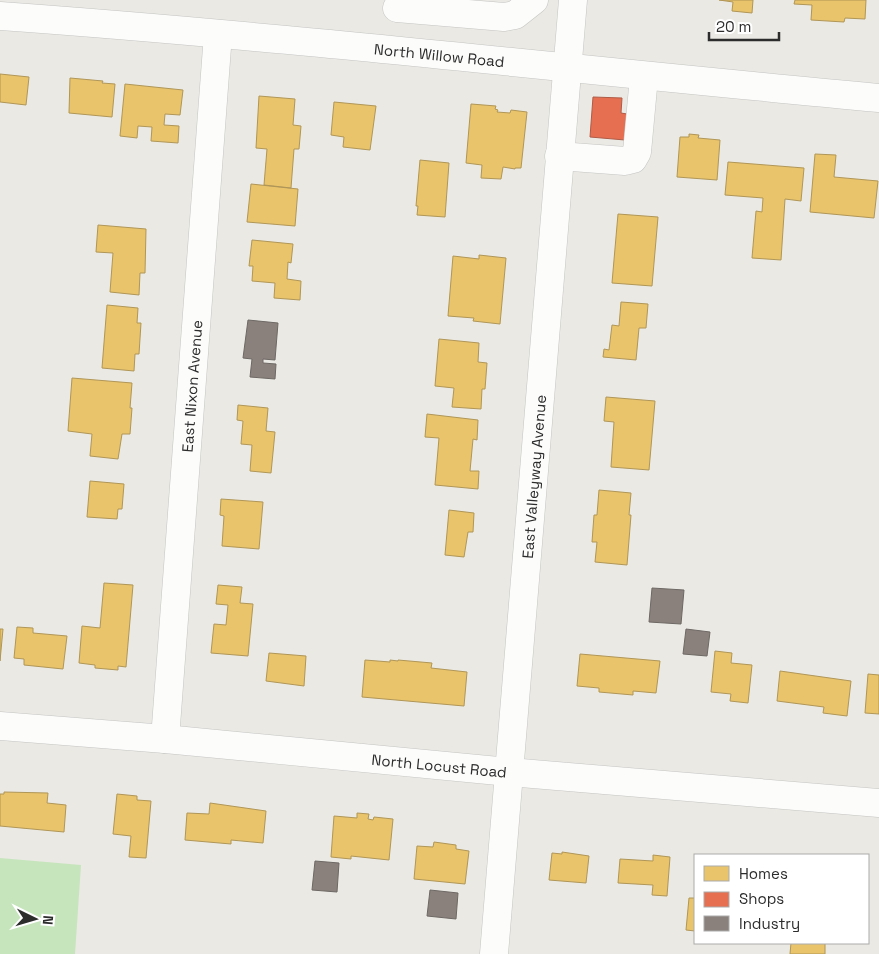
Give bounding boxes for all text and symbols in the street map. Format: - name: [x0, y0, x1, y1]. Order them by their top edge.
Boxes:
- scale bar: [709, 10, 779, 42]
- text: 20 m: [716, 17, 751, 36]
- street label: North Willow Road: [373, 39, 505, 71]
- street label: East Nixon Avenue: [177, 319, 206, 453]
- street label: East Valleyway Avenue: [517, 394, 550, 559]
- street label: North Locust Road: [371, 749, 508, 781]
- legend: [694, 854, 869, 944]
- text: Homes: [739, 864, 788, 883]
- text: Shops: [739, 889, 784, 908]
- north arrow: [10, 894, 60, 944]
- text: Industry: [739, 914, 800, 933]
- text: N: [39, 915, 57, 926]

